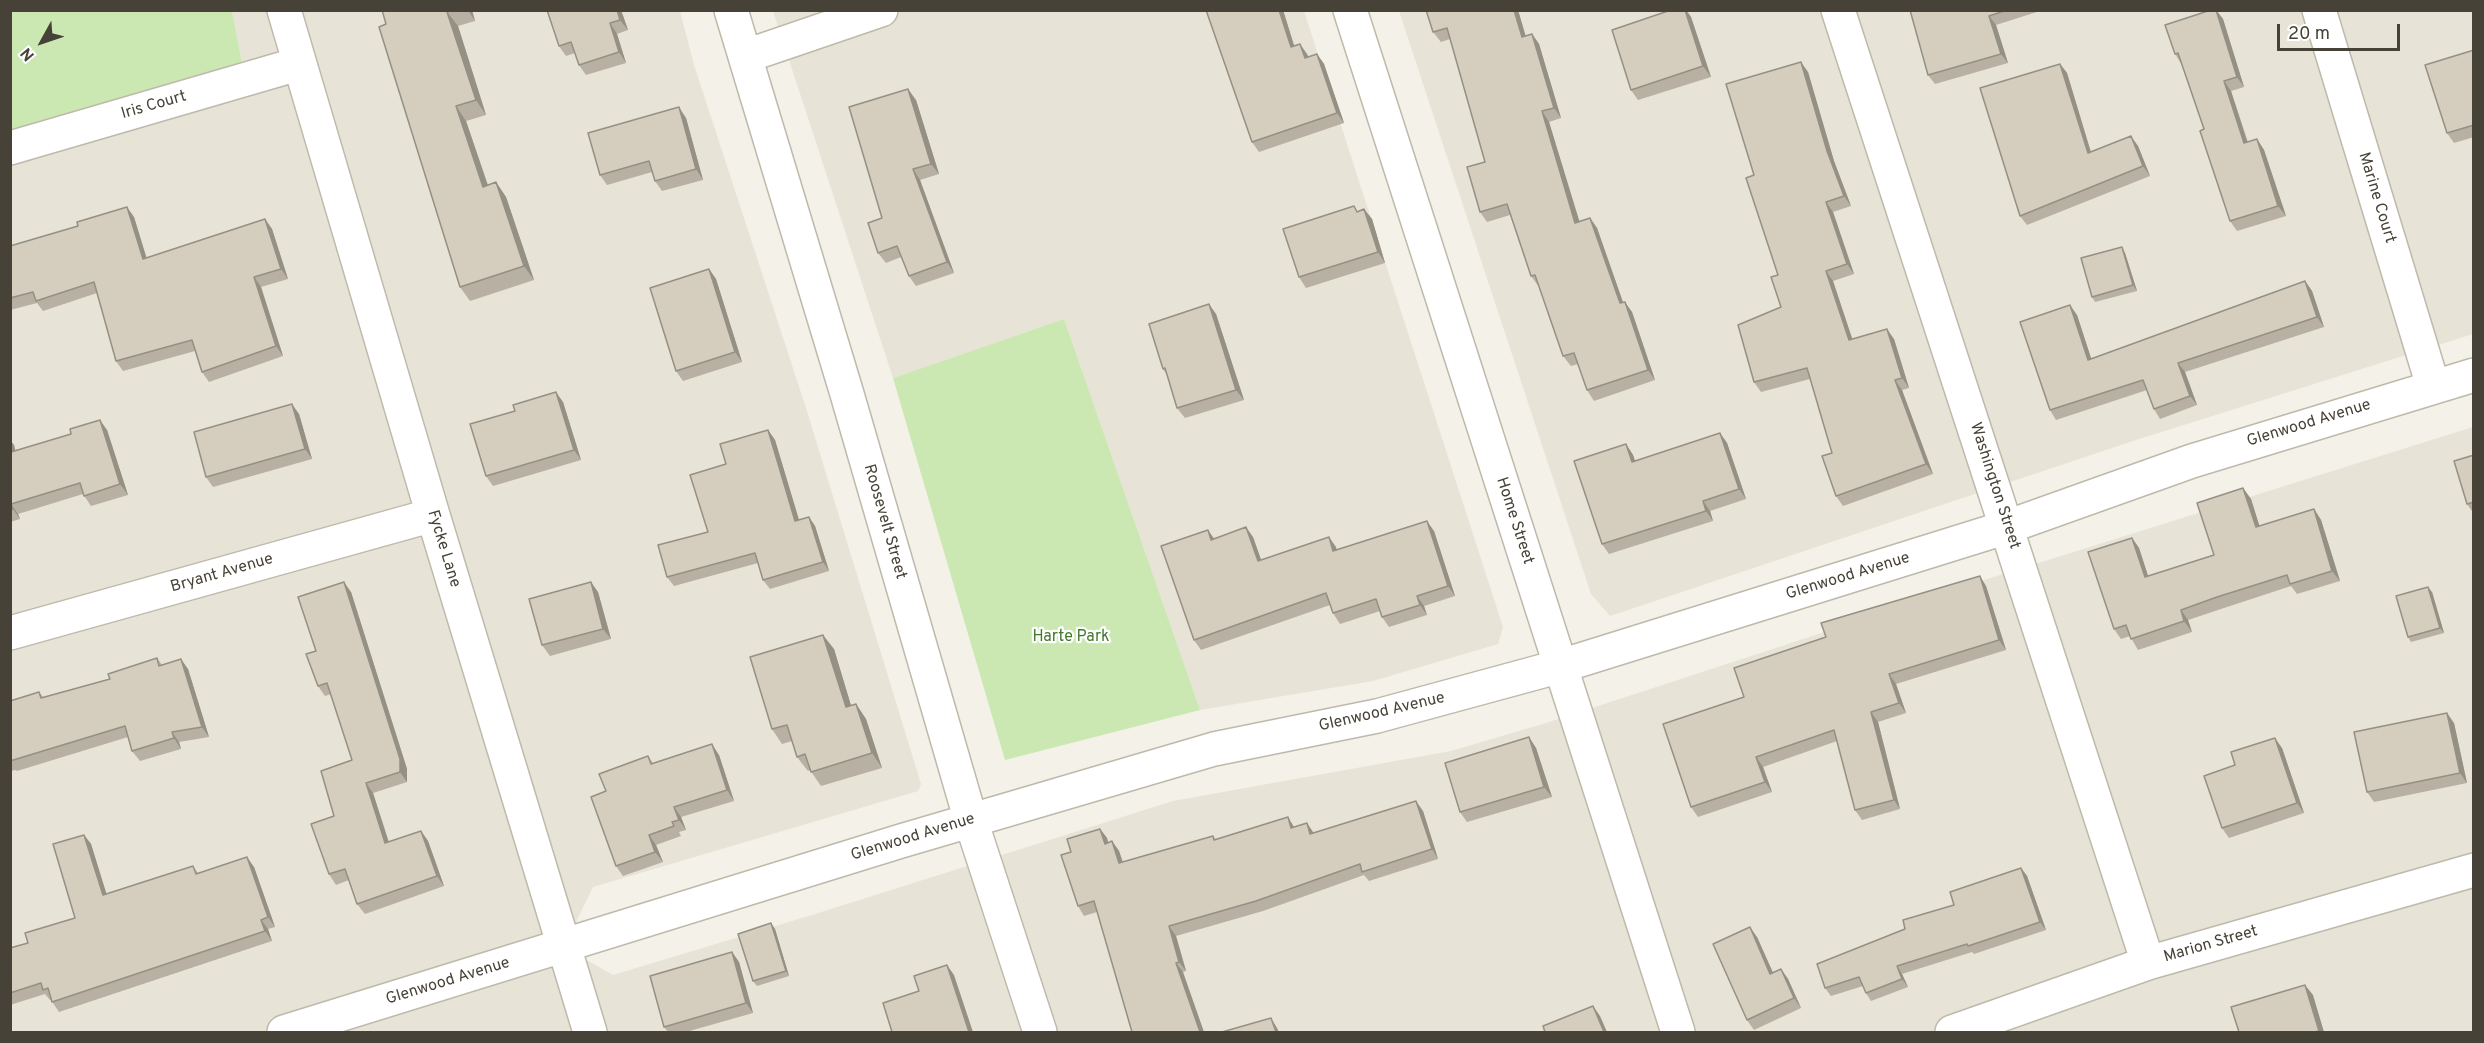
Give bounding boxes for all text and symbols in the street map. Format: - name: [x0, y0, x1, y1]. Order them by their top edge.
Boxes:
- north arrow: [12, 12, 72, 72]
- scale bar: [2280, 12, 2403, 50]
- text: 20 m: [2288, 23, 2330, 46]
- text: N: [17, 43, 40, 64]
- street label: Iris Court: [119, 88, 189, 124]
- street label: Marine Court: [2353, 150, 2399, 246]
- street label: Glenwood Avenue: [2245, 396, 2373, 452]
- street label: Washington Street: [1964, 420, 2024, 552]
- street label: Roosevelt Street: [858, 462, 910, 582]
- street label: Home Street: [1491, 475, 1537, 567]
- street label: Fycke Lane: [422, 508, 464, 590]
- street label: Glenwood Avenue: [1784, 549, 1912, 605]
- street label: Bryant Avenue: [169, 550, 275, 598]
- park label: Harte Park: [1032, 628, 1110, 648]
- street label: Glenwood Avenue: [1317, 689, 1447, 737]
- street label: Glenwood Avenue: [849, 810, 977, 866]
- street label: Marion Street: [2162, 922, 2260, 968]
- street label: Glenwood Avenue: [384, 954, 512, 1010]

